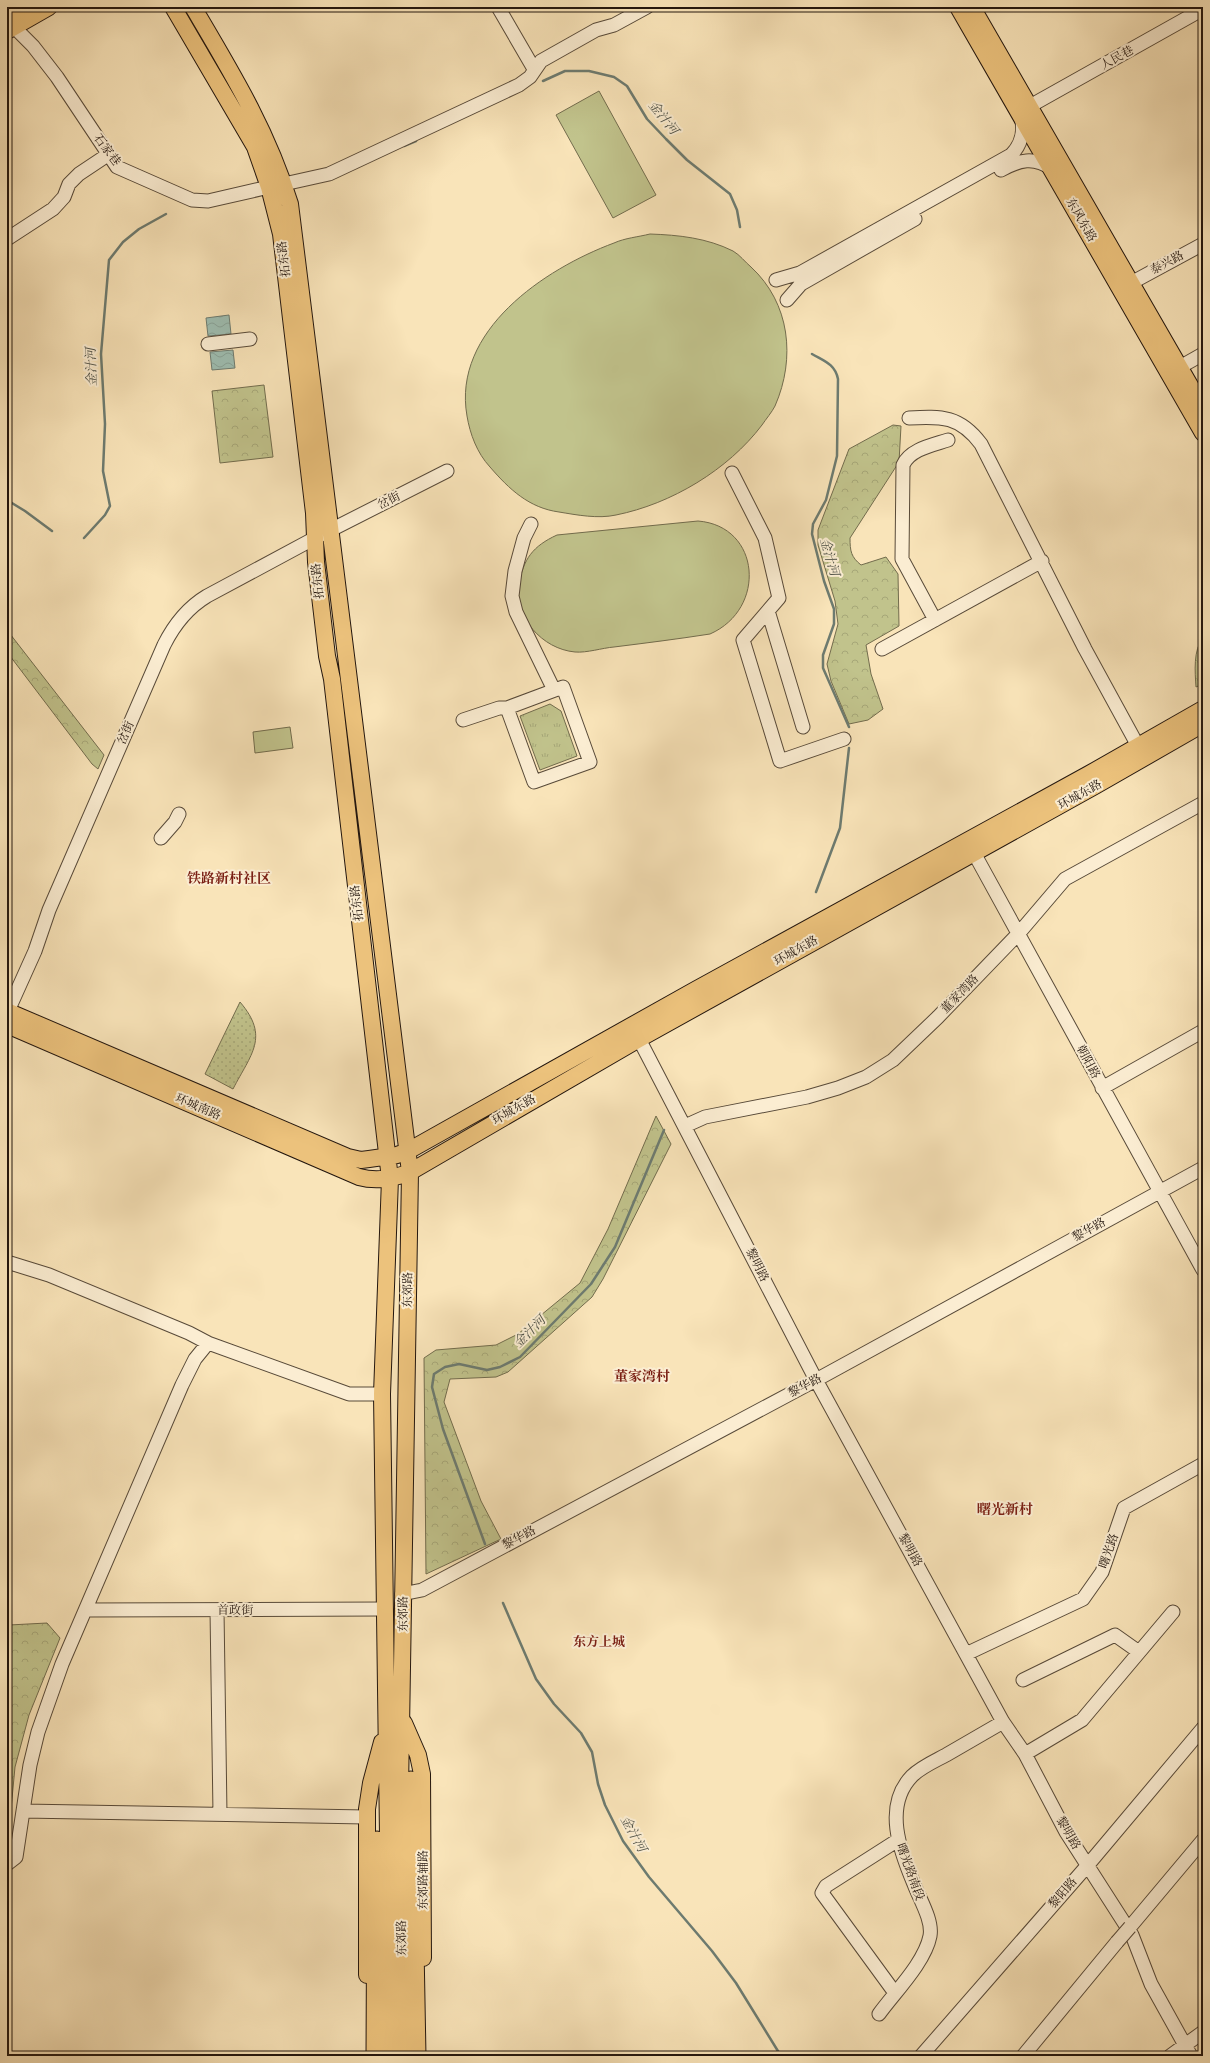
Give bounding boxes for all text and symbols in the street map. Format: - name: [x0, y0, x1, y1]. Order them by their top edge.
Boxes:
- street label: 人民巷: [1098, 43, 1136, 73]
- water label: 金汁河: [644, 97, 683, 140]
- street label: 石家巷: [90, 131, 124, 169]
- street label: 东风东路: [1063, 195, 1099, 245]
- street label: 拓东路: [274, 240, 294, 278]
- street label: 泰兴路: [1148, 248, 1186, 278]
- water label: 金汁河: [83, 345, 101, 387]
- street label: 岔街: [375, 488, 404, 513]
- water label: 金汁河: [815, 536, 843, 580]
- street label: 拓东路: [309, 562, 327, 600]
- street label: 岔街: [114, 718, 138, 747]
- street label: 环城东路: [1055, 777, 1105, 813]
- district label: 铁路新村社区: [187, 870, 271, 888]
- street label: 拓东路: [347, 884, 367, 922]
- street label: 环城东路: [771, 933, 821, 969]
- street label: 董家湾路: [938, 972, 982, 1016]
- street label: 朝阳路: [1073, 1043, 1103, 1081]
- street label: 环城南路: [173, 1091, 223, 1123]
- street label: 环城东路: [489, 1092, 539, 1128]
- street label: 黎华路: [1070, 1215, 1108, 1245]
- street label: 黎明路: [742, 1246, 772, 1284]
- street label: 东郊路: [400, 1272, 416, 1308]
- water label: 金汁河: [510, 1311, 551, 1352]
- district label: 董家湾村: [614, 1368, 670, 1386]
- street label: 黎华路: [786, 1371, 824, 1401]
- district label: 曙光新村: [977, 1501, 1033, 1519]
- street label: 黎华路: [500, 1523, 538, 1553]
- street label: 黎明路: [895, 1531, 925, 1569]
- street label: 曙光路: [1096, 1532, 1122, 1570]
- street label: 东郊路: [396, 1596, 411, 1632]
- street label: 首政街: [217, 1603, 254, 1618]
- district label: 东方上城: [573, 1634, 625, 1651]
- water label: 金汁河: [616, 1813, 651, 1857]
- street label: 黎明路: [1053, 1814, 1083, 1852]
- street label: 曙光路南段: [893, 1841, 927, 1903]
- street label: 东郊路辅路: [416, 1850, 431, 1910]
- street label: 黎阳路: [1046, 1874, 1080, 1912]
- street label: 东郊路: [394, 1920, 410, 1956]

